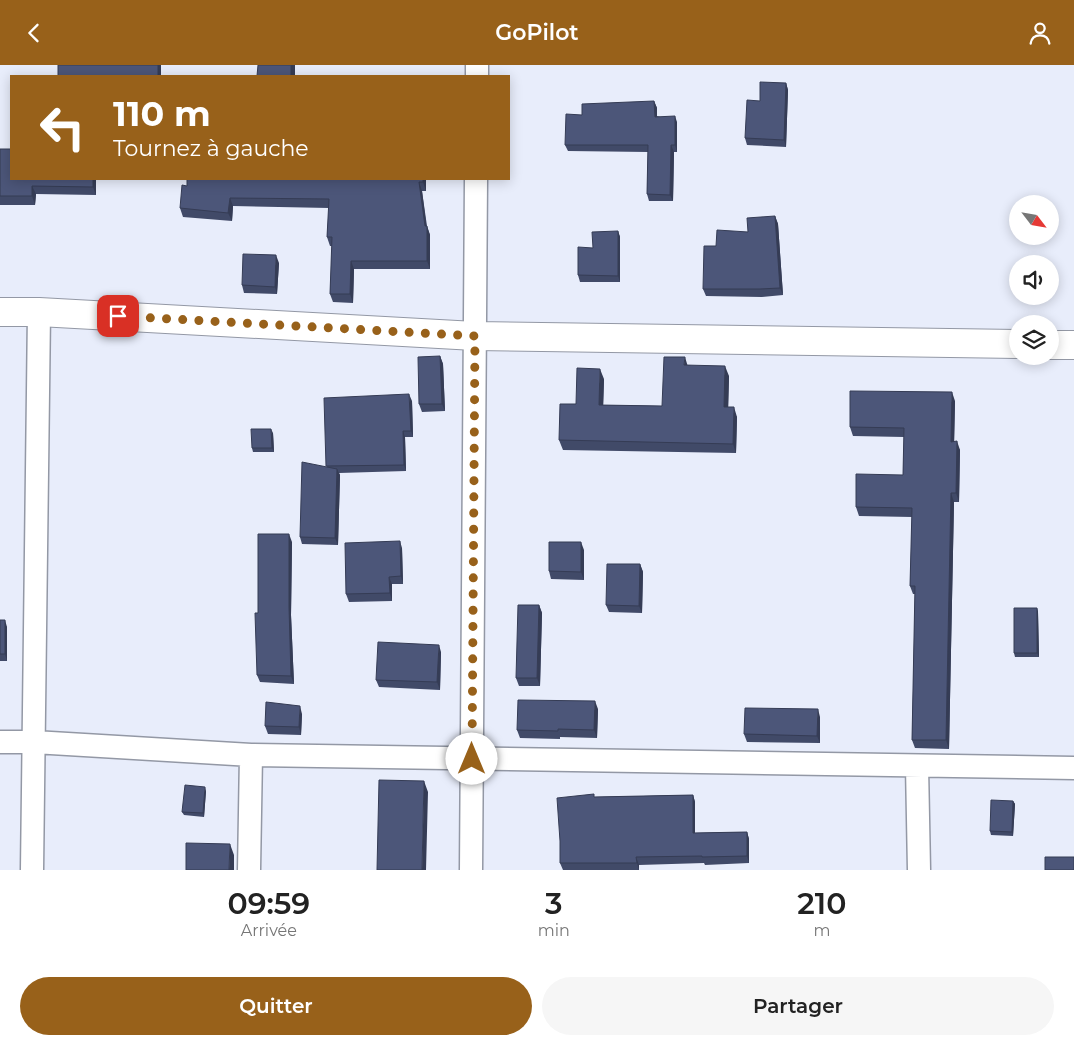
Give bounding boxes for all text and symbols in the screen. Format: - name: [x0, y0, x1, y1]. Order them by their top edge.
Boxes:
- icon: back: [20, 19, 48, 47]
- text: GoPilot: [495, 19, 579, 46]
- icon: person: [1026, 19, 1054, 47]
- text: 110 m: [113, 92, 211, 135]
- icon: left: [30, 95, 95, 160]
- text: Tournez à gauche: [113, 135, 309, 162]
- north arrow: [1009, 195, 1059, 245]
- map controls: [1009, 195, 1059, 365]
- button: sound: [1009, 255, 1059, 305]
- pin: [97, 295, 139, 337]
- icon: arrive: [104, 302, 132, 330]
- button: layers: [1009, 315, 1059, 365]
- position arrow: [445, 732, 497, 784]
- text: 09:59: [228, 885, 310, 922]
- text: 3: [545, 885, 563, 922]
- text: 210: [797, 885, 846, 922]
- text: Arrivée: [241, 921, 297, 940]
- text: min: [538, 921, 570, 940]
- text: m: [813, 921, 830, 940]
- button: Quitter: [20, 977, 532, 1035]
- button: Partager: [542, 977, 1054, 1035]

